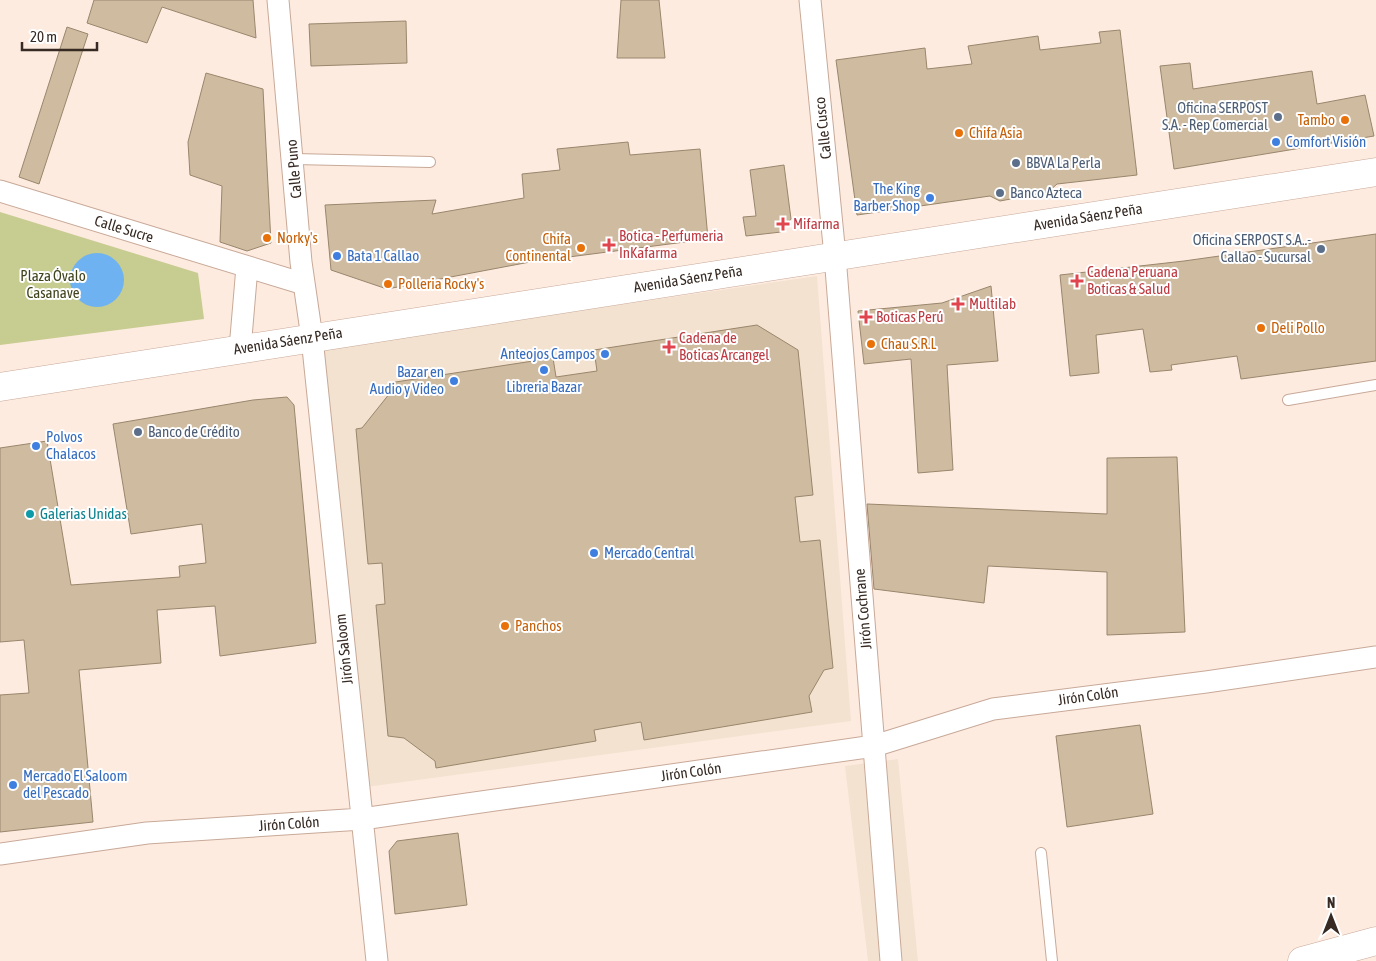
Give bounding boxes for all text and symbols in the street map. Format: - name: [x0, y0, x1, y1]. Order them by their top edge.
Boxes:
- scale bar: [22, 20, 98, 52]
- text: 20 m: [30, 28, 57, 45]
- street label: Calle Cusco: [811, 96, 834, 160]
- place label: Oficina SERPOST S.A. - Rep Comercial: [1162, 99, 1268, 133]
- marker: Oficina SERPOST S.A. - Rep Comercial: [1272, 111, 1284, 123]
- place label: Tambo: [1298, 111, 1335, 128]
- marker: Tambo: [1339, 114, 1351, 126]
- place label: Chifa Asia: [969, 124, 1023, 141]
- marker: Chifa Asia: [953, 127, 965, 139]
- place label: Comfort Visión: [1286, 133, 1366, 150]
- marker: Comfort Visión: [1270, 136, 1282, 148]
- street label: Calle Puno: [282, 139, 305, 199]
- place label: BBVA La Perla: [1026, 154, 1101, 171]
- marker: BBVA La Perla: [1010, 157, 1022, 169]
- place label: The King Barber Shop: [853, 180, 921, 214]
- place label: Banco Azteca: [1010, 184, 1082, 201]
- marker: Banco Azteca: [994, 187, 1006, 199]
- marker: The King Barber Shop: [924, 192, 936, 204]
- street label: Avenida Sáenz Peña: [1032, 199, 1144, 234]
- street label: Calle Sucre: [93, 212, 156, 246]
- place label: Mifarma: [793, 215, 840, 232]
- marker: Mifarma: [777, 218, 789, 230]
- place label: Botica - Perfumeria InKafarma: [619, 227, 723, 261]
- place label: Norky's: [277, 229, 318, 246]
- place label: Chifa Continental: [506, 230, 571, 264]
- place label: Oficina SERPOST S.A..- Callao - Sucursal: [1193, 231, 1311, 265]
- marker: Norky's: [261, 232, 273, 244]
- marker: Botica - Perfumeria InKafarma: [603, 239, 615, 251]
- marker: Chifa Continental: [575, 242, 587, 254]
- marker: Oficina SERPOST S.A..- Callao - Sucursal: [1315, 243, 1327, 255]
- place label: Bata 1 Callao: [347, 247, 419, 264]
- marker: Bata 1 Callao: [331, 250, 343, 262]
- street label: Avenida Sáenz Peña: [632, 261, 744, 296]
- place label: Cadena Peruana Boticas & Salud: [1087, 263, 1178, 297]
- park label: Plaza Óvalo Casanave: [20, 267, 86, 301]
- place label: Polleria Rocky's: [398, 275, 484, 292]
- marker: Cadena Peruana Boticas & Salud: [1071, 275, 1083, 287]
- marker: Polleria Rocky's: [382, 278, 394, 290]
- place label: Multilab: [969, 295, 1016, 312]
- marker: Multilab: [951, 297, 965, 311]
- place label: Boticas Perú: [876, 308, 944, 325]
- marker: Boticas Perú: [860, 311, 872, 323]
- place label: Deli Pollo: [1271, 319, 1325, 336]
- marker: Deli Pollo: [1255, 322, 1267, 334]
- street label: Avenida Sáenz Peña: [232, 323, 344, 358]
- place label: Cadena de Boticas Arcangel: [679, 329, 769, 363]
- place label: Chau S.R.L: [881, 335, 936, 352]
- marker: Chau S.R.L: [865, 338, 877, 350]
- marker: Cadena de Boticas Arcangel: [663, 341, 675, 353]
- place label: Anteojos Campos: [501, 345, 595, 362]
- marker: Anteojos Campos: [599, 348, 611, 360]
- place label: Bazar en Audio y Video: [370, 363, 444, 397]
- marker: Libreria Bazar: [538, 364, 550, 376]
- marker: Bazar en Audio y Video: [448, 375, 460, 387]
- place label: Libreria Bazar: [506, 378, 582, 395]
- place label: Banco de Crédito: [148, 423, 240, 440]
- marker: Banco de Crédito: [132, 426, 144, 438]
- place label: Polvos Chalacos: [46, 428, 96, 462]
- marker: Polvos Chalacos: [30, 440, 42, 452]
- place label: Galerias Unidas: [40, 505, 127, 522]
- marker: Galerias Unidas: [24, 508, 36, 520]
- place label: Mercado Central: [604, 544, 694, 561]
- marker: Mercado Central: [588, 547, 600, 559]
- street label: Jirón Cochrane: [850, 568, 874, 650]
- street label: Jirón Saloom: [331, 613, 356, 685]
- place label: Panchos: [515, 617, 561, 634]
- marker: Panchos: [499, 620, 511, 632]
- street label: Jirón Colón: [1057, 683, 1119, 708]
- street label: Jirón Colón: [660, 759, 722, 784]
- place label: Mercado El Saloom del Pescado: [23, 767, 127, 801]
- marker: Mercado El Saloom del Pescado: [7, 779, 19, 791]
- street label: Jirón Colón: [258, 813, 320, 834]
- north arrow: [1306, 891, 1356, 941]
- text: N: [1327, 895, 1335, 911]

